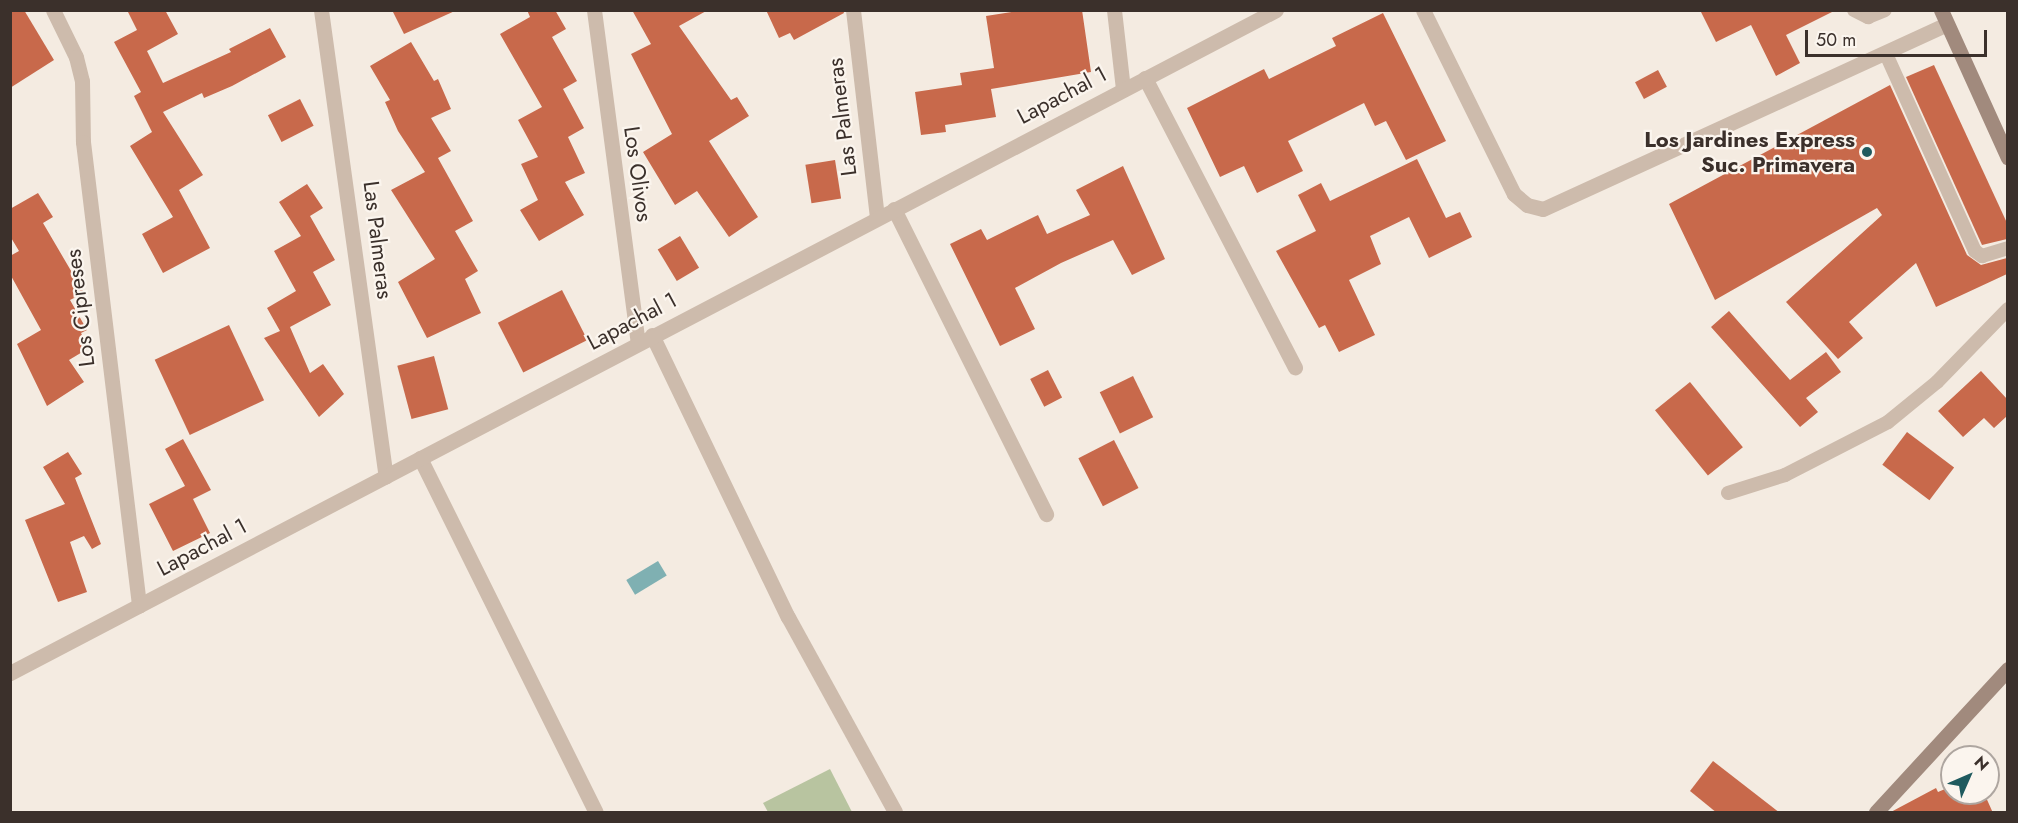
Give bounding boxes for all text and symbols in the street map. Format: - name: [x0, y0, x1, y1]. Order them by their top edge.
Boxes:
- scale bar: [1808, 18, 1990, 56]
- text: 50 m: [1816, 27, 1856, 53]
- street label: Las Palmeras: [822, 57, 862, 177]
- street label: Lapachal 1: [1013, 60, 1111, 130]
- street label: Los Olivos: [618, 125, 658, 223]
- place label: Los Jardines Express Suc. Primavera: [1644, 126, 1855, 178]
- marker: Los Jardines Express Suc. Primavera: [1860, 145, 1874, 159]
- street label: Las Palmeras: [358, 180, 398, 300]
- street label: Los Cipreses: [60, 248, 100, 368]
- street label: Lapachal 1: [583, 286, 681, 356]
- street label: Lapachal 1: [153, 512, 251, 582]
- north arrow: [1940, 745, 2000, 805]
- text: N: [1969, 751, 1994, 776]

